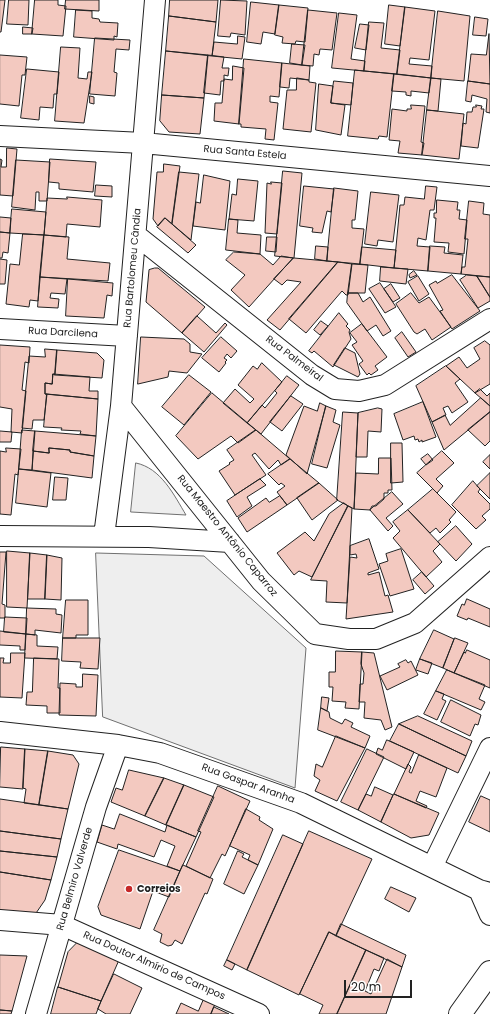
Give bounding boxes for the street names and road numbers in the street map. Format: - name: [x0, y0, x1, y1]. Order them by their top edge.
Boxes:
- street label: Rua Santa Estela: [203, 143, 287, 163]
- street label: Rua Bartolomeu Cândia: [122, 208, 144, 328]
- street label: Rua Darcilena: [28, 325, 98, 341]
- street label: Rua Palmeiral: [263, 333, 325, 385]
- street label: Rua Maestro Antônio Caparroz: [174, 473, 280, 599]
- street label: Rua Gaspar Aranha: [200, 762, 296, 806]
- street label: Rua Belmiro Valverde: [55, 826, 95, 932]
- street label: Rua Doutor Almírio de Campos: [81, 929, 227, 1003]

